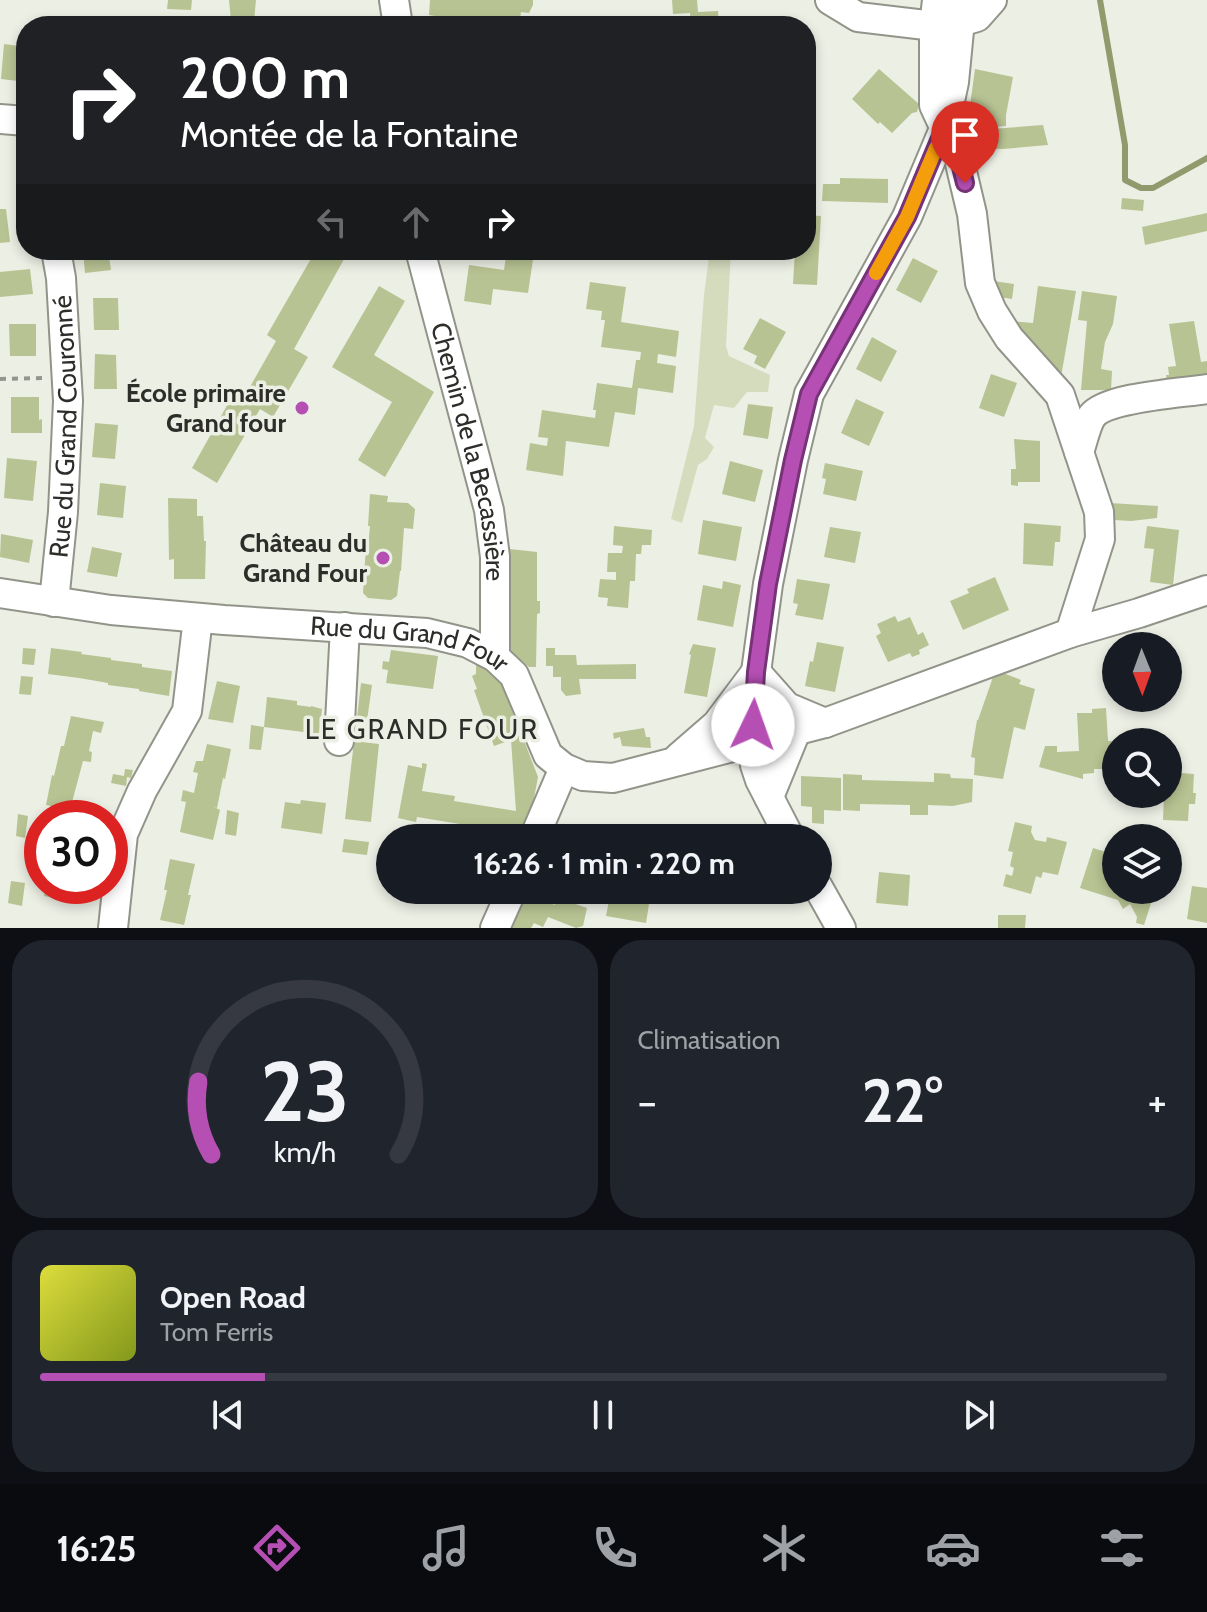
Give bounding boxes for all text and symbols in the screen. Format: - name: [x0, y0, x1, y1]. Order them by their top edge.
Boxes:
- text: 200 m: [180, 44, 350, 112]
- icon: right: [48, 48, 152, 152]
- pin: [931, 101, 999, 183]
- text: Montée de la Fontaine: [180, 112, 518, 156]
- icon: arrive: [943, 113, 987, 157]
- icon: left: [310, 200, 354, 244]
- icon: ahead: [394, 200, 438, 244]
- icon: right: [478, 200, 522, 244]
- street label: Rue du Grand Couronné: [43, 294, 84, 559]
- street label: Chemin de la Becassière: [424, 319, 511, 581]
- place label: École primaire Grand four: [126, 377, 286, 439]
- marker: École primaire Grand four: [293, 399, 311, 417]
- place label: Château du Grand Four: [240, 527, 367, 589]
- marker: Château du Grand Four: [374, 549, 392, 567]
- street label: Rue du Grand Four: [309, 610, 517, 679]
- north arrow: [1102, 632, 1182, 712]
- map controls: [1102, 632, 1182, 904]
- position arrow: [711, 683, 795, 767]
- district label: LE GRAND FOUR: [305, 712, 539, 746]
- button: search: [1102, 728, 1182, 808]
- speed limit sign: 30: [24, 800, 128, 904]
- button: layers: [1102, 824, 1182, 904]
- text: 16:26 · 1 min · 220 m: [473, 845, 735, 882]
- text: Climatisation: [638, 1024, 781, 1056]
- text: 23: [260, 1041, 349, 1142]
- text: 22°: [862, 1064, 943, 1137]
- text: −: [638, 1075, 657, 1128]
- text: +: [1148, 1075, 1167, 1128]
- text: km/h: [273, 1134, 336, 1169]
- text: Open Road: [160, 1279, 306, 1316]
- text: Tom Ferris: [160, 1316, 273, 1348]
- icon: previous: [206, 1393, 250, 1437]
- icon: pause: [581, 1393, 625, 1437]
- icon: next: [957, 1393, 1001, 1437]
- icon: directions: [249, 1520, 305, 1576]
- icon: music: [418, 1520, 474, 1576]
- icon: phone: [587, 1520, 643, 1576]
- icon: climate: [756, 1520, 812, 1576]
- icon: car: [925, 1520, 981, 1576]
- icon: filters: [1094, 1520, 1150, 1576]
- text: 16:25: [57, 1526, 136, 1570]

